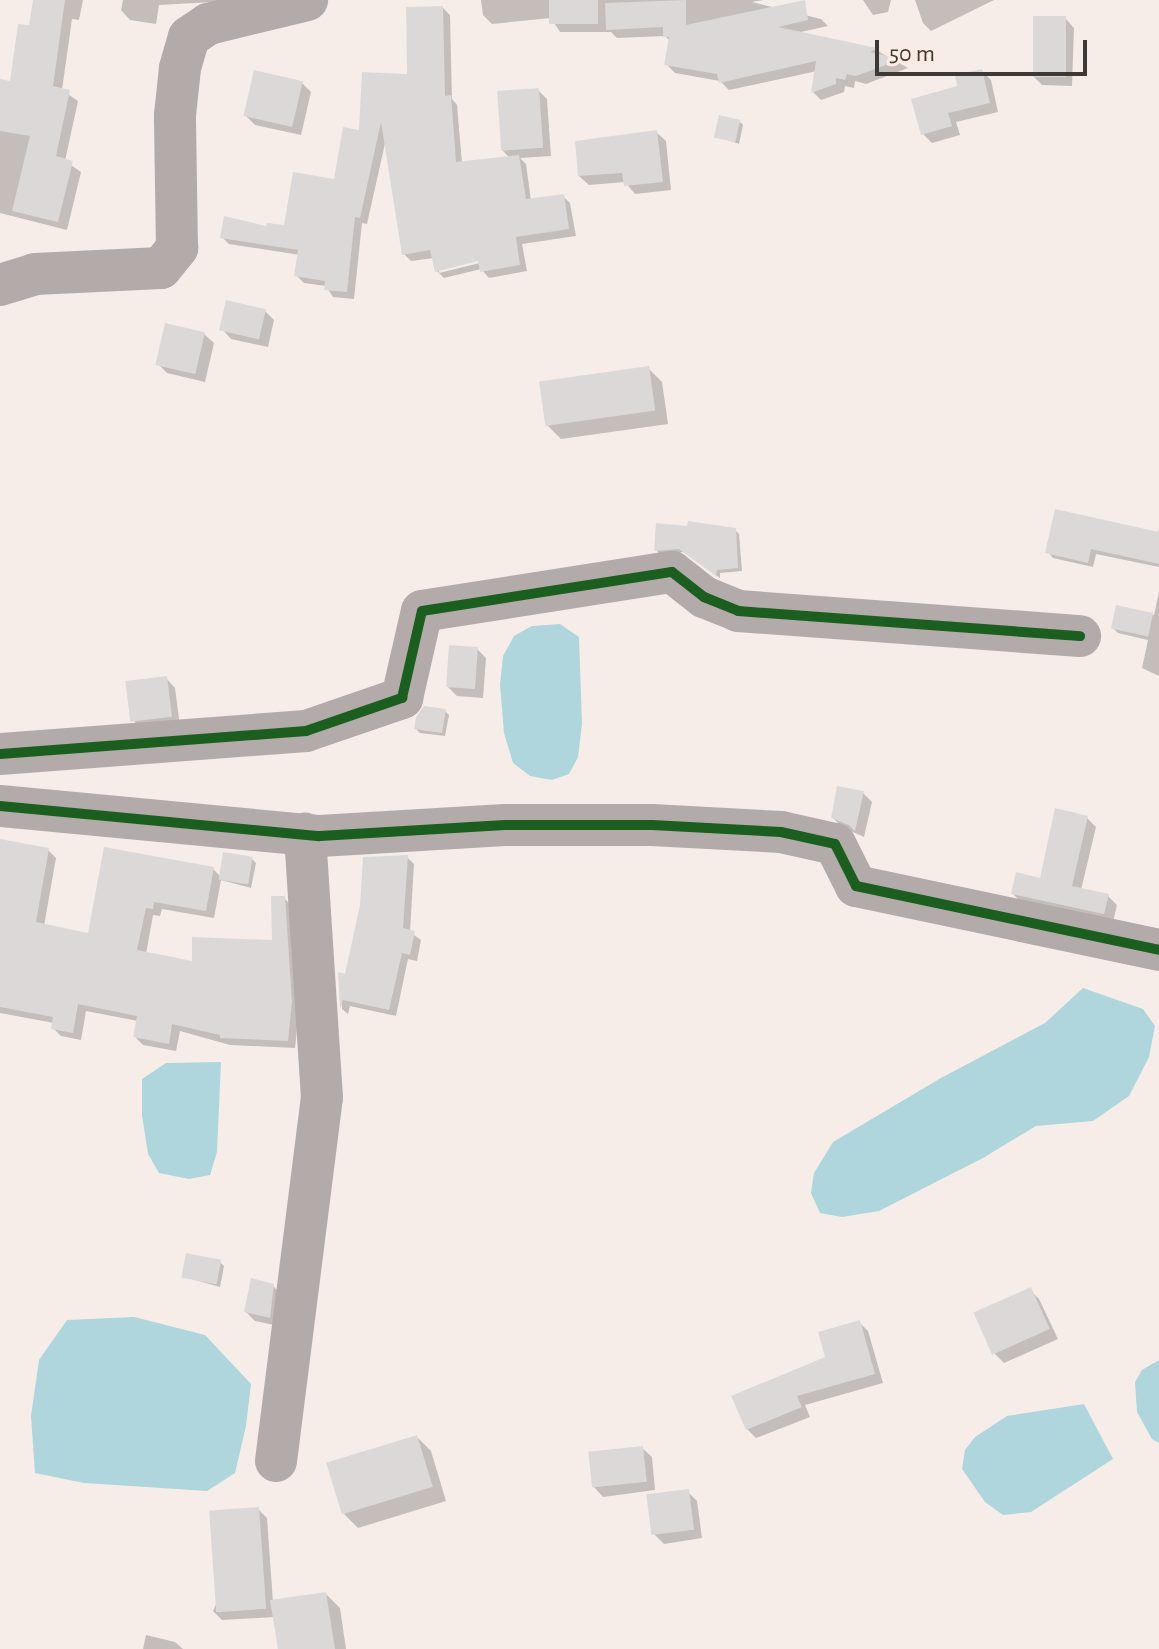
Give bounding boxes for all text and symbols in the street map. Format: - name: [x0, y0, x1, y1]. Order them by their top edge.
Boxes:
- scale bar: [879, 24, 1091, 74]
- text: 50 m: [889, 42, 935, 66]

